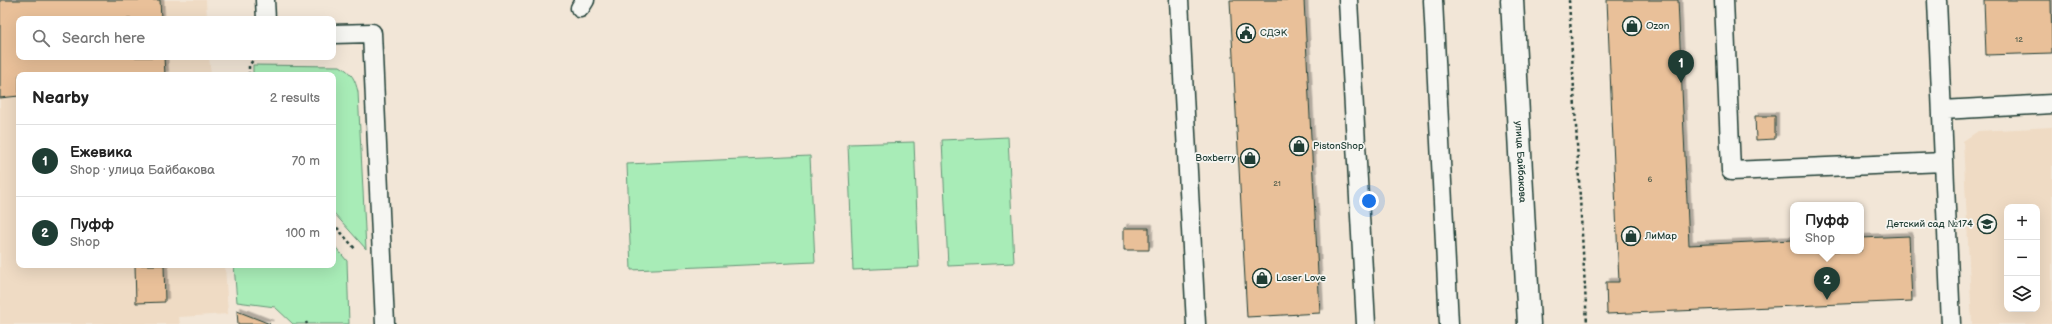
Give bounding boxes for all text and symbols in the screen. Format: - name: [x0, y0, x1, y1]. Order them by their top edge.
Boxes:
- shop icon: Ozon: [1621, 15, 1643, 37]
- search box: [16, 16, 336, 60]
- place label: Ozon: [1646, 20, 1670, 32]
- public building icon: СДЭК: [1235, 22, 1257, 44]
- icon: search: [30, 27, 52, 49]
- place label: СДЭК: [1260, 27, 1288, 39]
- text: Search here: [62, 29, 145, 48]
- house number: 12: [2015, 35, 2023, 44]
- pin: 1: [1668, 50, 1694, 83]
- text: Nearby: [32, 88, 89, 108]
- text: 2 results: [270, 90, 320, 106]
- street label: улица Байбакова: [1512, 121, 1529, 203]
- shop icon: PistonShop: [1288, 135, 1310, 157]
- place label: PistonShop: [1313, 140, 1364, 152]
- text: Ежевика: [70, 143, 132, 162]
- shop icon: Boxberry: [1239, 147, 1261, 169]
- place label: Boxberry: [1195, 152, 1236, 164]
- text: 1: [42, 153, 48, 169]
- text: 70 m: [292, 153, 320, 169]
- text: Shop · улица Байбакова: [70, 162, 215, 178]
- house number: 6: [1648, 175, 1653, 184]
- house number: 21: [1273, 179, 1281, 188]
- your location: [1359, 191, 1379, 211]
- popup: [1790, 202, 1864, 254]
- map controls: [2004, 204, 2040, 312]
- button: +: [2004, 204, 2040, 240]
- text: Пуфф: [1805, 211, 1849, 230]
- school or university icon: Детский сад №174: [1976, 213, 1998, 235]
- text: Пуфф: [70, 215, 114, 234]
- place label: Детский сад №174: [1886, 218, 1973, 230]
- text: 2: [41, 225, 49, 241]
- text: 100 m: [285, 225, 320, 241]
- shop icon: ЛиМар: [1620, 225, 1642, 247]
- place label: ЛиМар: [1644, 230, 1677, 242]
- text: Shop: [1805, 230, 1835, 246]
- text: Shop: [70, 234, 100, 250]
- button: −: [2004, 240, 2040, 276]
- shop icon: Laser Love: [1251, 267, 1273, 289]
- pin: 2: [1814, 267, 1840, 300]
- place label: Laser Love: [1276, 272, 1326, 284]
- button: layers: [2004, 276, 2040, 312]

